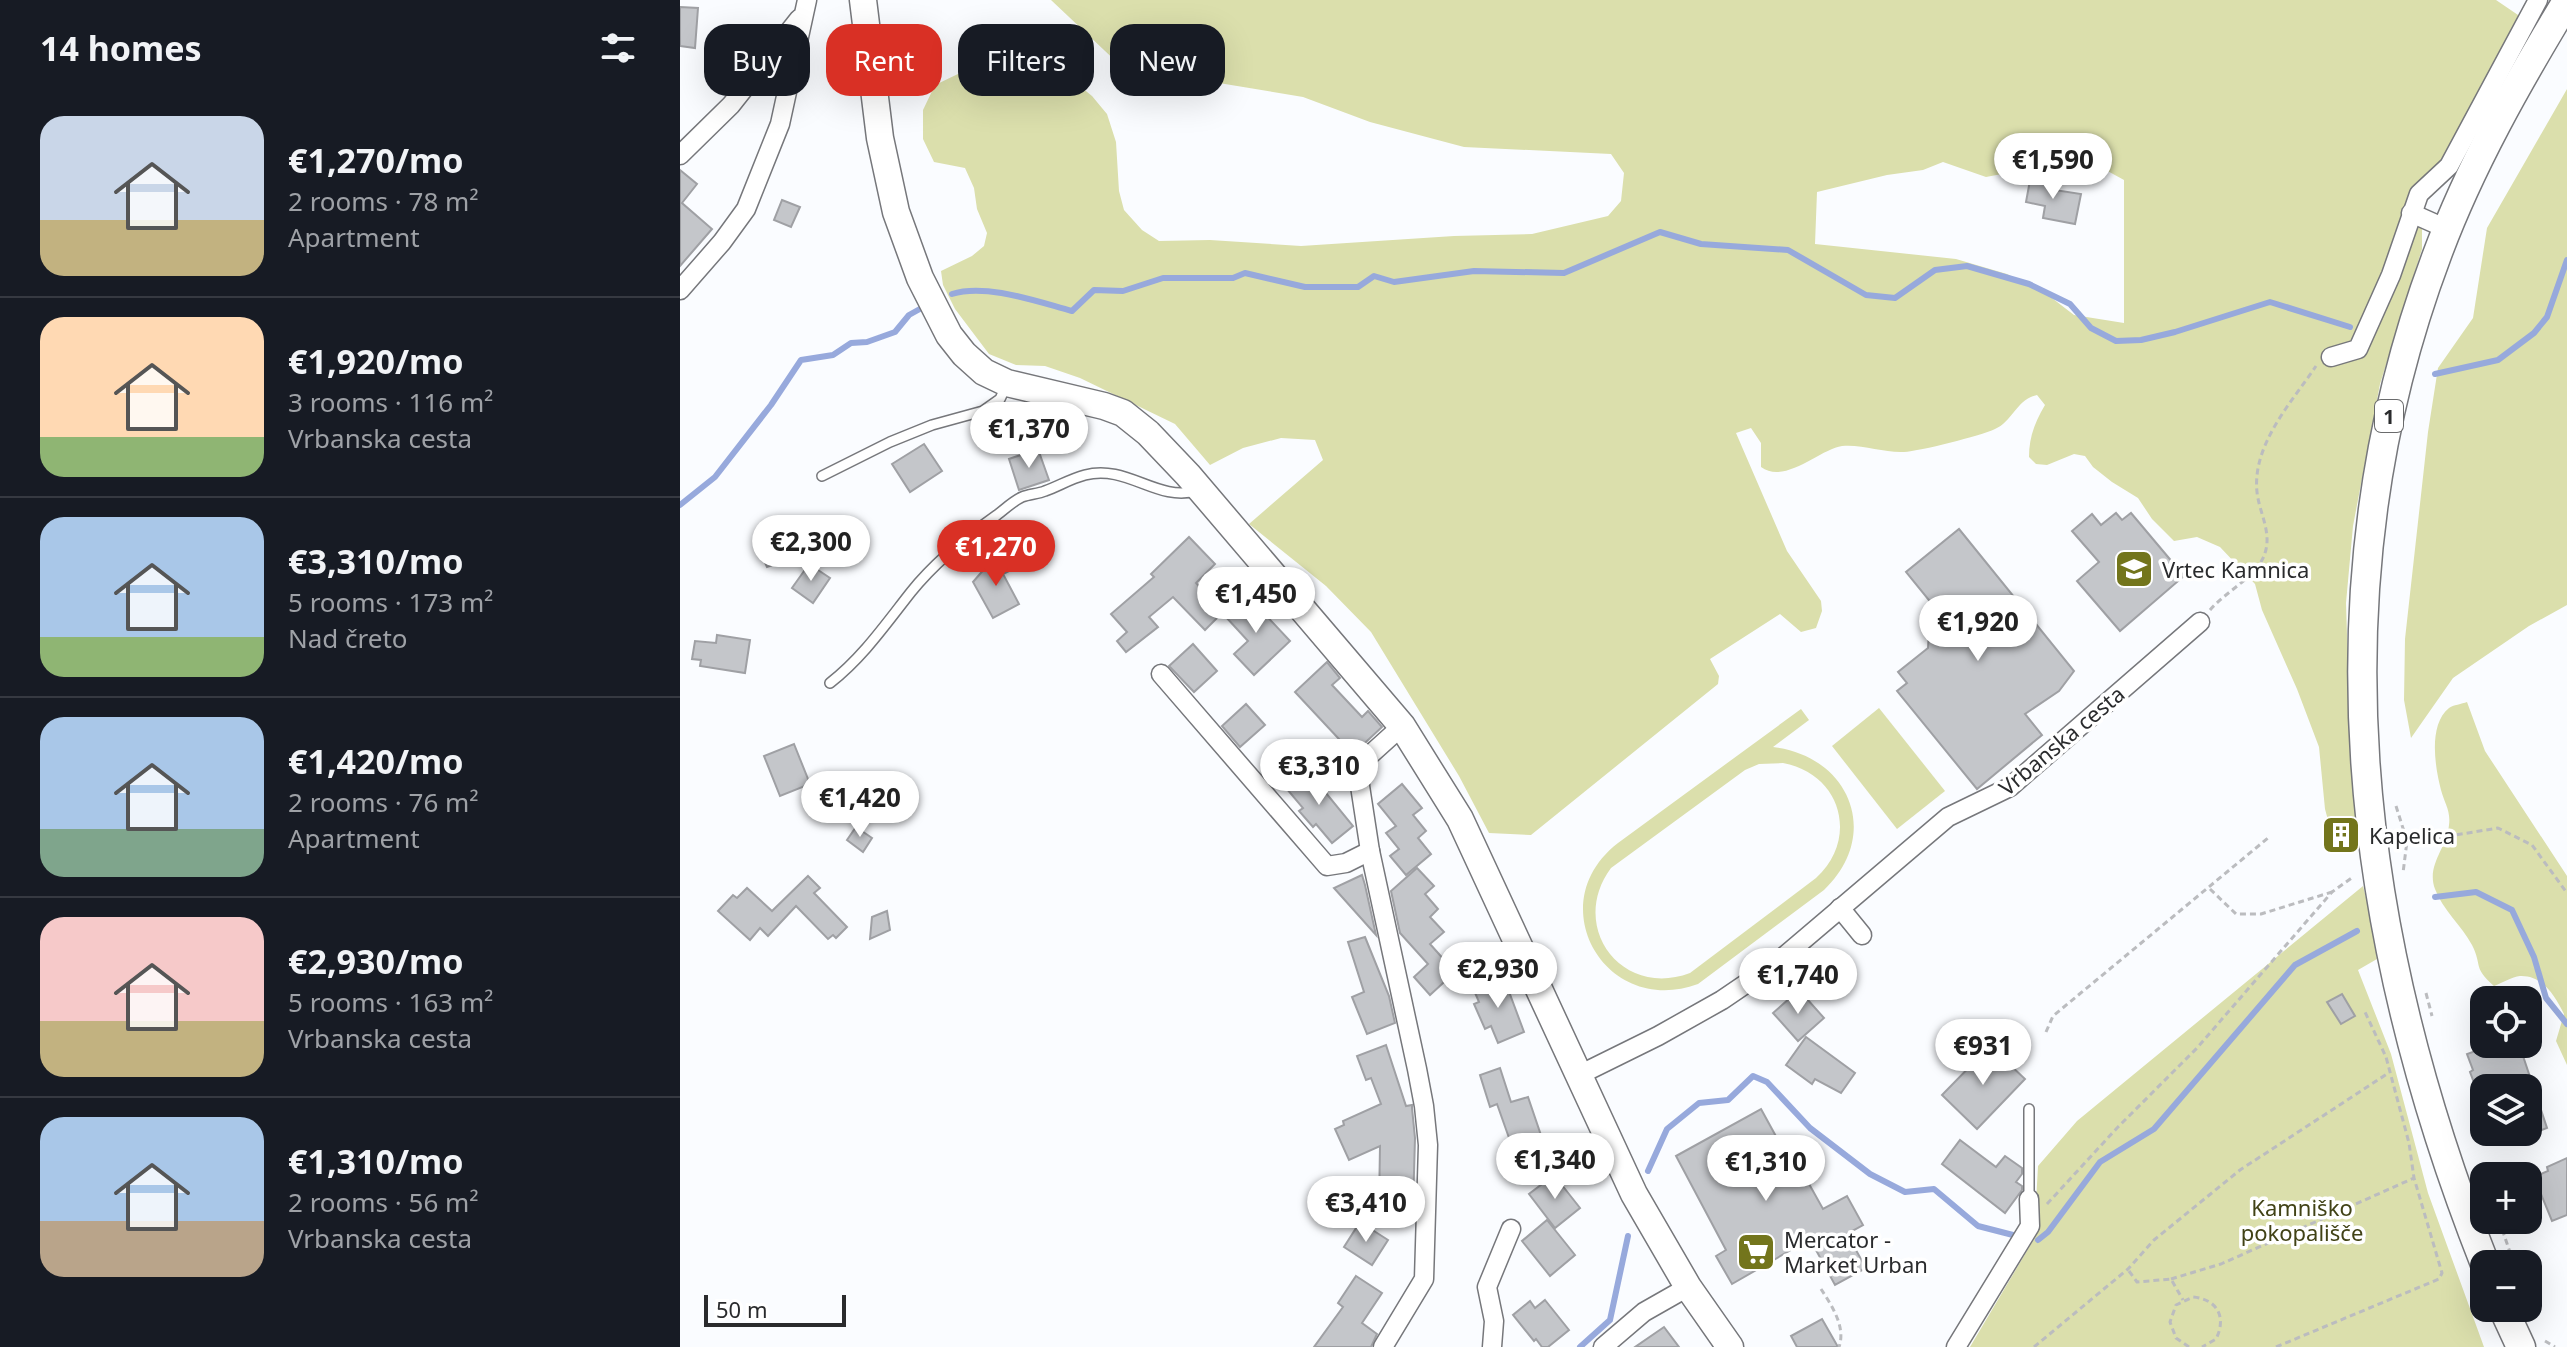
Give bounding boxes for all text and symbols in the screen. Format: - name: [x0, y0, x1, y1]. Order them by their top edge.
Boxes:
- chip: Buy: [704, 24, 810, 96]
- chip: Rent: [826, 24, 942, 96]
- chip: Filters: [958, 24, 1094, 96]
- chip: New: [1110, 24, 1225, 96]
- text: 14 homes: [40, 25, 202, 71]
- icon: filters: [596, 26, 640, 70]
- pin: €1,590: [1988, 133, 2118, 201]
- text: €1,270/mo: [288, 137, 463, 183]
- text: €1,590: [2012, 141, 2094, 177]
- icon: home: [104, 148, 200, 244]
- text: 2 rooms · 78 m²: [288, 183, 478, 219]
- text: Apartment: [288, 219, 420, 255]
- text: €1,920/mo: [288, 338, 463, 384]
- icon: home: [104, 349, 200, 445]
- text: 3 rooms · 116 m²: [288, 384, 493, 420]
- road number: 1: [2375, 400, 2403, 432]
- pin: €1,370: [964, 402, 1094, 470]
- text: €1,370: [988, 410, 1070, 446]
- text: Vrbanska cesta: [288, 420, 472, 456]
- pin: €2,300: [746, 515, 876, 583]
- pin: €1,270: [931, 520, 1061, 588]
- text: €2,300: [770, 523, 852, 559]
- text: €1,270: [955, 528, 1037, 564]
- text: €3,310/mo: [288, 538, 463, 584]
- school or university icon: Vrtec Kamnica: [2113, 548, 2155, 590]
- icon: home: [104, 549, 200, 645]
- place label: Vrtec Kamnica: [2162, 554, 2309, 584]
- pin: €1,450: [1191, 567, 1321, 635]
- text: €1,450: [1215, 575, 1297, 611]
- text: 5 rooms · 173 m²: [288, 584, 493, 620]
- pin: €1,920: [1913, 595, 2043, 663]
- text: €1,920: [1937, 603, 2019, 639]
- text: Nad čreto: [288, 620, 408, 656]
- street label: Vrbanska cesta: [1992, 678, 2130, 802]
- text: €1,420/mo: [288, 738, 463, 784]
- pin: €3,310: [1254, 739, 1384, 807]
- text: €3,310: [1278, 747, 1360, 783]
- icon: home: [104, 749, 200, 845]
- pin: €1,420: [795, 771, 925, 839]
- text: €1,420: [819, 779, 901, 815]
- text: 2 rooms · 76 m²: [288, 784, 478, 820]
- building icon: Kapelica: [2320, 814, 2362, 856]
- text: Apartment: [288, 820, 420, 856]
- place label: Kapelica: [2369, 820, 2455, 850]
- text: €2,930/mo: [288, 938, 463, 984]
- pin: €2,930: [1433, 942, 1563, 1010]
- pin: €1,740: [1733, 948, 1863, 1016]
- icon: home: [104, 949, 200, 1045]
- text: €2,930: [1457, 950, 1539, 986]
- text: €1,740: [1757, 956, 1839, 992]
- text: 5 rooms · 163 m²: [288, 984, 493, 1020]
- map controls: [2470, 986, 2542, 1322]
- button: locate: [2470, 986, 2542, 1058]
- pin: €931: [1936, 1019, 2030, 1087]
- text: Vrbanska cesta: [288, 1020, 472, 1056]
- text: €931: [1953, 1027, 2013, 1063]
- button: layers: [2470, 1074, 2542, 1146]
- pin: €1,340: [1490, 1133, 1620, 1201]
- pin: €1,310: [1701, 1135, 1831, 1203]
- text: €1,310/mo: [288, 1138, 463, 1184]
- text: €1,340: [1514, 1141, 1596, 1177]
- text: €1,310: [1725, 1143, 1807, 1179]
- icon: home: [104, 1149, 200, 1245]
- button: +: [2470, 1162, 2542, 1234]
- pin: €3,410: [1301, 1176, 1431, 1244]
- text: 2 rooms · 56 m²: [288, 1184, 478, 1220]
- text: €3,410: [1325, 1184, 1407, 1220]
- park label: Kamniško pokopališče: [2241, 1192, 2363, 1247]
- text: Vrbanska cesta: [288, 1220, 472, 1256]
- place label: Mercator - Market Urban: [1784, 1224, 1928, 1279]
- supermarket icon: Mercator - Market Urban: [1735, 1231, 1777, 1273]
- button: −: [2470, 1250, 2542, 1322]
- scale bar: [704, 1291, 846, 1327]
- text: 50 m: [716, 1294, 767, 1324]

